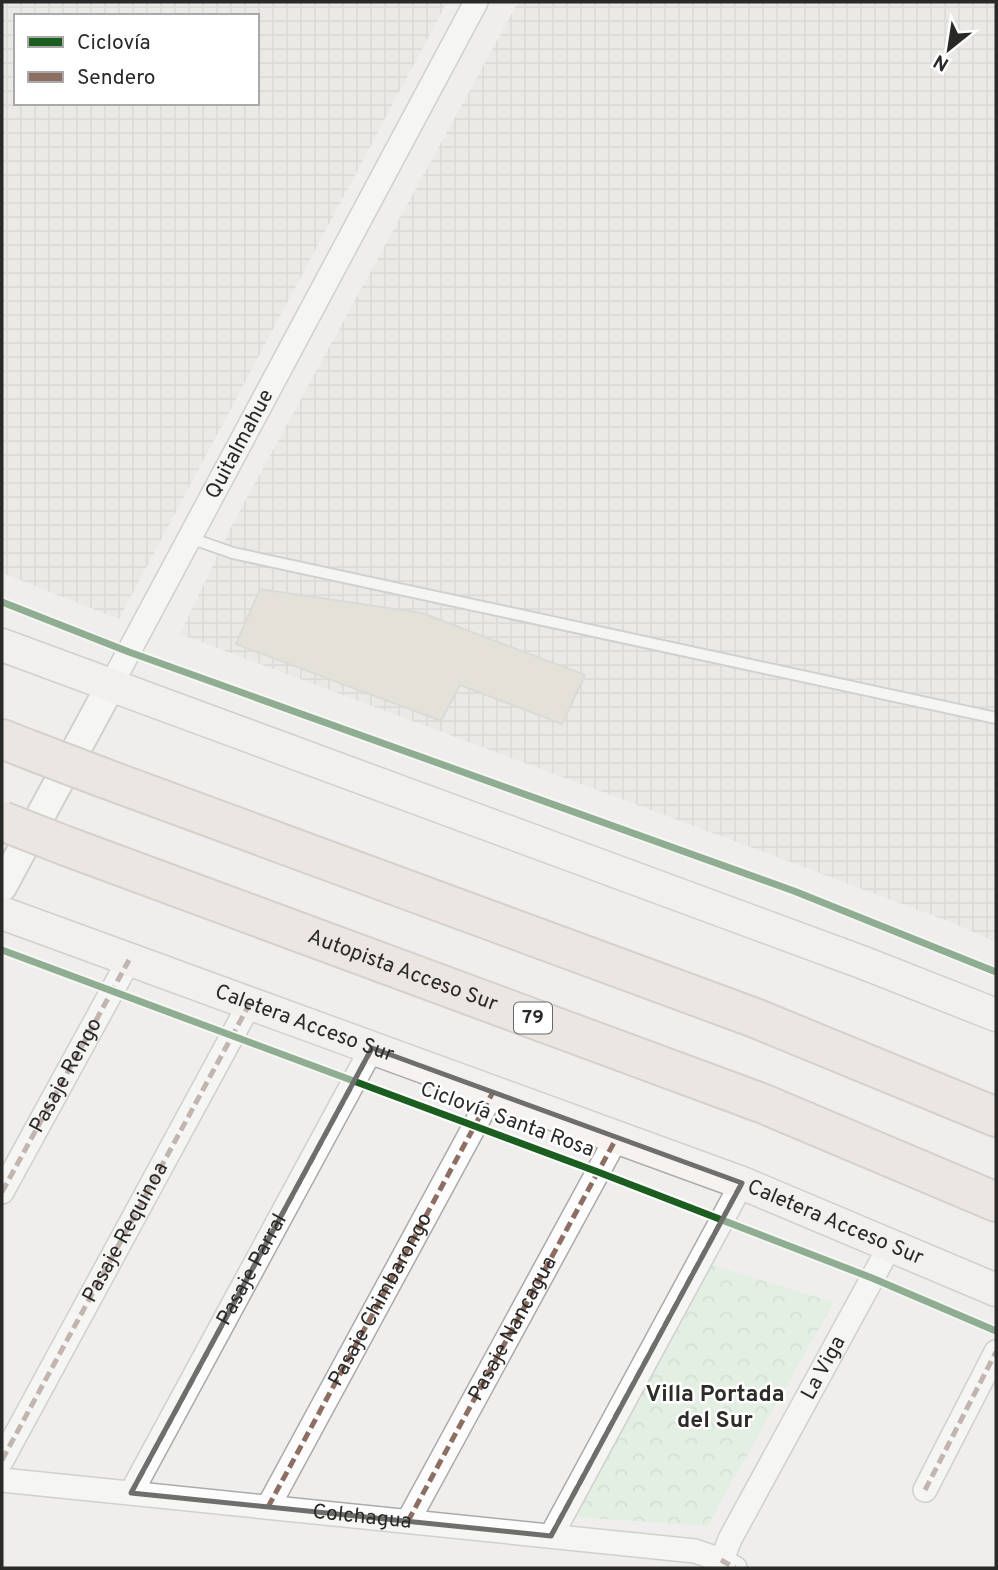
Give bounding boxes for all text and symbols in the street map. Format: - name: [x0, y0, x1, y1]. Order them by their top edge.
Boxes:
- legend: [14, 14, 259, 105]
- north arrow: [914, 14, 984, 84]
- text: Ciclovía: [77, 30, 151, 57]
- text: N: [930, 48, 953, 76]
- text: Sendero: [77, 65, 156, 92]
- street label: Quitalmahue: [199, 385, 280, 504]
- street label: Autopista Acceso Sur: [304, 923, 502, 1018]
- street label: Caletera Acceso Sur: [211, 978, 398, 1068]
- road number: 79: [514, 1002, 552, 1034]
- street label: Pasaje Rengo: [23, 1013, 108, 1138]
- street label: Ciclovía Santa Rosa: [416, 1076, 598, 1164]
- street label: Pasaje Requinoa: [76, 1157, 175, 1307]
- street label: Caletera Acceso Sur: [743, 1173, 928, 1271]
- street label: Pasaje Chimbarongo: [322, 1208, 438, 1391]
- street label: Pasaje Parral: [211, 1209, 293, 1330]
- street label: Pasaje Nancagua: [462, 1251, 563, 1406]
- street label: La Viga: [795, 1331, 852, 1405]
- district label: Villa Portada del Sur: [646, 1381, 784, 1436]
- street label: Colchagua: [311, 1498, 413, 1535]

